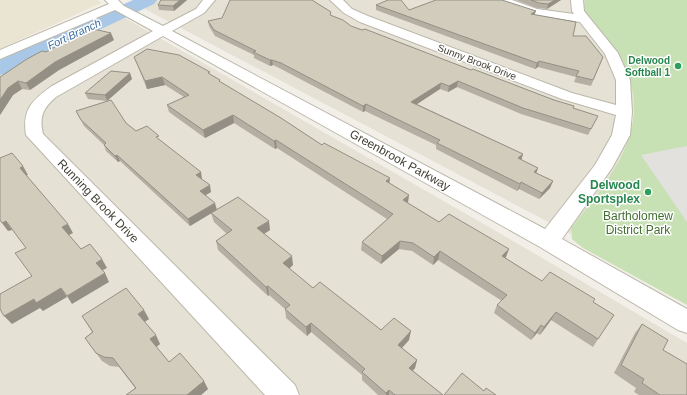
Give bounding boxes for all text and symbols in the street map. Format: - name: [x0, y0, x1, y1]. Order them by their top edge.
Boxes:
- water label: Fort Branch: [45, 16, 103, 52]
- street label: Sunny Brook Drive: [436, 42, 518, 82]
- place label: Delwood Softball 1: [625, 55, 670, 78]
- marker: Delwood Softball 1: [673, 61, 683, 71]
- street label: Greenbrook Parkway: [347, 127, 453, 193]
- street label: Running Brook Drive: [55, 156, 142, 246]
- place label: Delwood Sportsplex: [578, 178, 640, 206]
- marker: Delwood Sportsplex: [643, 187, 653, 197]
- park label: Bartholomew District Park: [603, 209, 673, 237]

